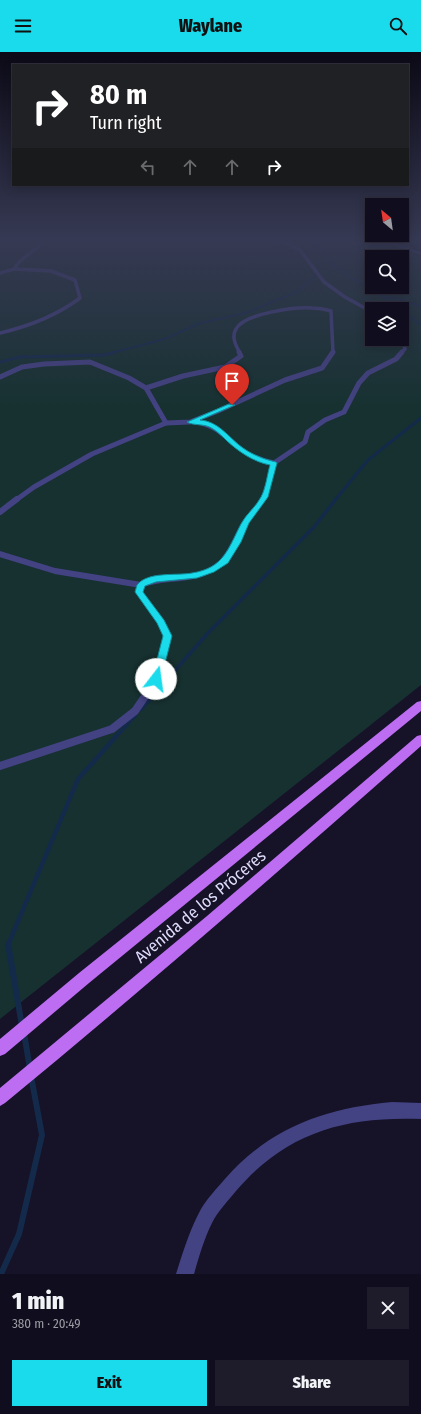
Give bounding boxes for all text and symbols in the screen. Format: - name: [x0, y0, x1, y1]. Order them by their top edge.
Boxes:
- icon: menu: [12, 15, 34, 37]
- text: Waylane: [179, 15, 242, 37]
- icon: search: [387, 15, 409, 37]
- text: 80 m: [90, 78, 147, 111]
- icon: right: [24, 80, 76, 132]
- text: Turn right: [90, 112, 162, 134]
- icon: left: [137, 156, 159, 178]
- icon: ahead: [179, 156, 201, 178]
- icon: ahead: [221, 156, 243, 178]
- icon: right: [263, 156, 285, 178]
- north arrow: [365, 198, 409, 242]
- map controls: [365, 198, 409, 346]
- button: search: [365, 250, 409, 294]
- button: layers: [365, 302, 409, 346]
- pin: [215, 364, 249, 405]
- icon: arrive: [221, 370, 243, 392]
- position arrow: [135, 658, 177, 700]
- street label: Avenida de los Próceres: [130, 845, 270, 967]
- text: 1 min: [12, 1287, 64, 1315]
- button: close: [367, 1287, 409, 1329]
- text: 380 m · 20:49: [12, 1316, 81, 1331]
- button: Exit: [12, 1360, 207, 1406]
- button: Share: [215, 1360, 409, 1406]

